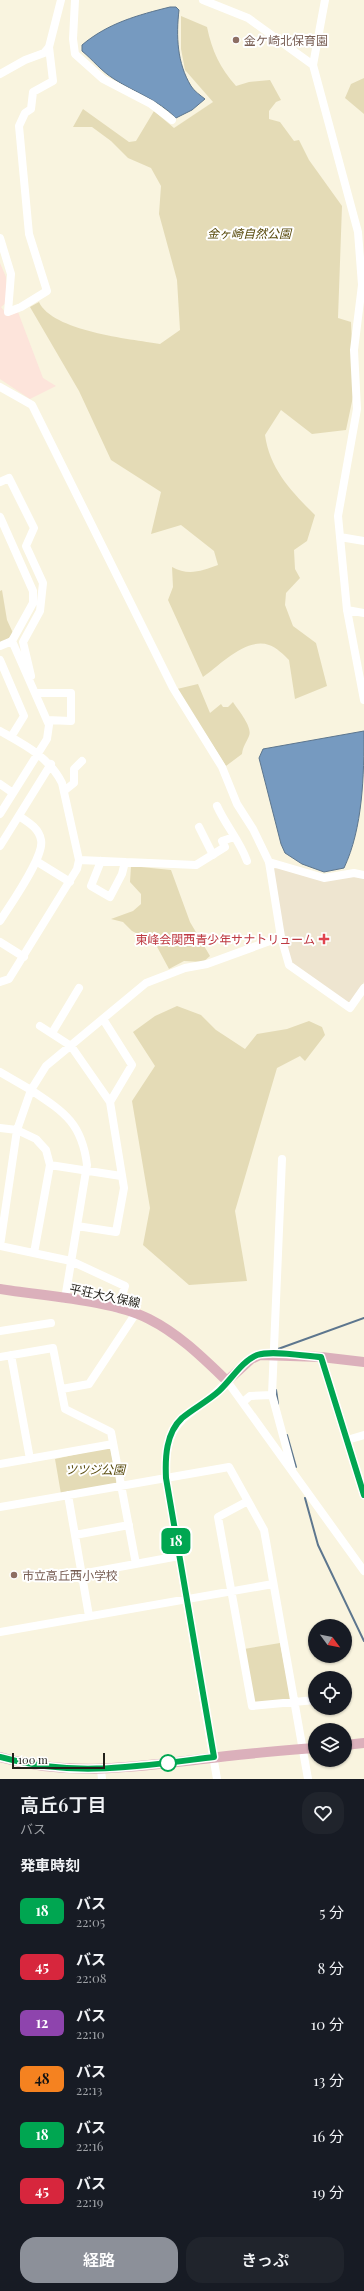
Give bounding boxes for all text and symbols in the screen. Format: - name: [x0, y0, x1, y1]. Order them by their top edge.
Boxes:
- place label: 金ケ崎北保育園: [244, 32, 328, 48]
- marker: 金ケ崎北保育園: [231, 35, 241, 45]
- park label: 金ヶ崎自然公園: [207, 225, 293, 241]
- place label: 東峰会関西青少年サナトリューム: [135, 931, 315, 947]
- marker: 東峰会関西青少年サナトリューム: [318, 933, 330, 945]
- street label: 平荘大久保線: [68, 1280, 142, 1310]
- park label: ツツジ公園: [65, 1461, 127, 1477]
- line badge: 18: [158, 1528, 194, 1554]
- text: 18: [169, 1531, 183, 1550]
- place label: 市立高丘西小学校: [22, 1567, 118, 1583]
- marker: 市立高丘西小学校: [9, 1570, 19, 1580]
- north arrow: [308, 1619, 352, 1663]
- map controls: [308, 1619, 352, 1767]
- button: locate: [308, 1671, 352, 1715]
- button: layers: [308, 1723, 352, 1767]
- scale bar: [12, 1751, 105, 1770]
- text: 100 m: [18, 1752, 48, 1767]
- unlabelled marker: [159, 1754, 177, 1772]
- text: 高丘6丁目: [20, 1791, 106, 1817]
- button: heart: [302, 1792, 344, 1834]
- text: バス: [20, 1820, 46, 1837]
- text: 発車時刻: [20, 1855, 80, 1875]
- text: バス: [76, 1893, 106, 1913]
- text: 18: [35, 1901, 49, 1920]
- text: 5 分: [319, 1902, 344, 1922]
- text: 22:05: [76, 1913, 105, 1930]
- text: バス: [76, 1949, 106, 1969]
- text: 45: [35, 1957, 49, 1976]
- text: 8 分: [317, 1958, 344, 1978]
- text: 22:08: [76, 1969, 106, 1986]
- text: バス: [76, 2005, 106, 2025]
- text: 12: [36, 2013, 48, 2032]
- text: 10 分: [311, 2014, 344, 2034]
- text: 22:10: [76, 2025, 105, 2042]
- text: バス: [76, 2061, 106, 2081]
- text: 48: [34, 2069, 50, 2088]
- text: 13 分: [313, 2070, 344, 2090]
- text: 22:13: [76, 2081, 102, 2098]
- text: バス: [76, 2117, 106, 2137]
- text: 18: [35, 2125, 49, 2144]
- text: 16 分: [312, 2126, 344, 2146]
- text: 22:16: [76, 2137, 103, 2154]
- text: バス: [76, 2173, 106, 2193]
- text: 45: [35, 2181, 49, 2200]
- text: 19 分: [312, 2182, 344, 2202]
- text: 22:19: [76, 2193, 103, 2210]
- button: 経路: [20, 2237, 178, 2283]
- button: きっぷ: [186, 2237, 344, 2283]

